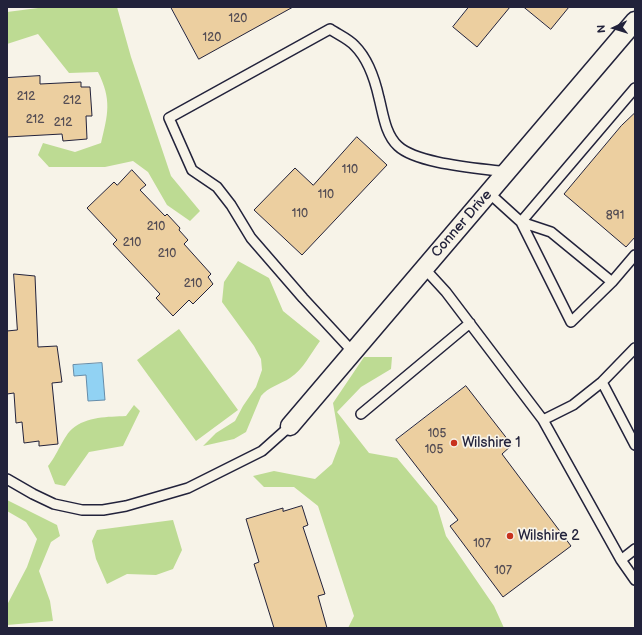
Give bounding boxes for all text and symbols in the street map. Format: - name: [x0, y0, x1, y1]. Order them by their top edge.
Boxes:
- north arrow: [594, 8, 634, 48]
- house number: 120: [229, 12, 247, 26]
- text: N: [595, 24, 608, 33]
- house number: 120: [203, 31, 221, 45]
- house number: 212: [17, 90, 35, 104]
- house number: 212: [63, 94, 81, 108]
- house number: 212: [26, 113, 44, 127]
- house number: 212: [54, 116, 72, 130]
- house number: 110: [342, 163, 358, 177]
- street label: Conner Drive: [428, 187, 496, 261]
- house number: 110: [318, 188, 334, 202]
- house number: 110: [292, 207, 308, 221]
- house number: 891: [606, 209, 624, 223]
- house number: 210: [147, 220, 165, 234]
- house number: 210: [123, 236, 141, 250]
- house number: 210: [158, 247, 176, 261]
- house number: 210: [184, 277, 202, 291]
- house number: 105: [428, 427, 446, 441]
- place label: Wilshire 1: [462, 435, 521, 451]
- marker: Wilshire 1: [449, 438, 459, 448]
- house number: 105: [425, 443, 443, 457]
- place label: Wilshire 2: [518, 528, 580, 544]
- marker: Wilshire 2: [505, 531, 515, 541]
- house number: 107: [473, 537, 491, 551]
- house number: 107: [494, 564, 512, 578]

